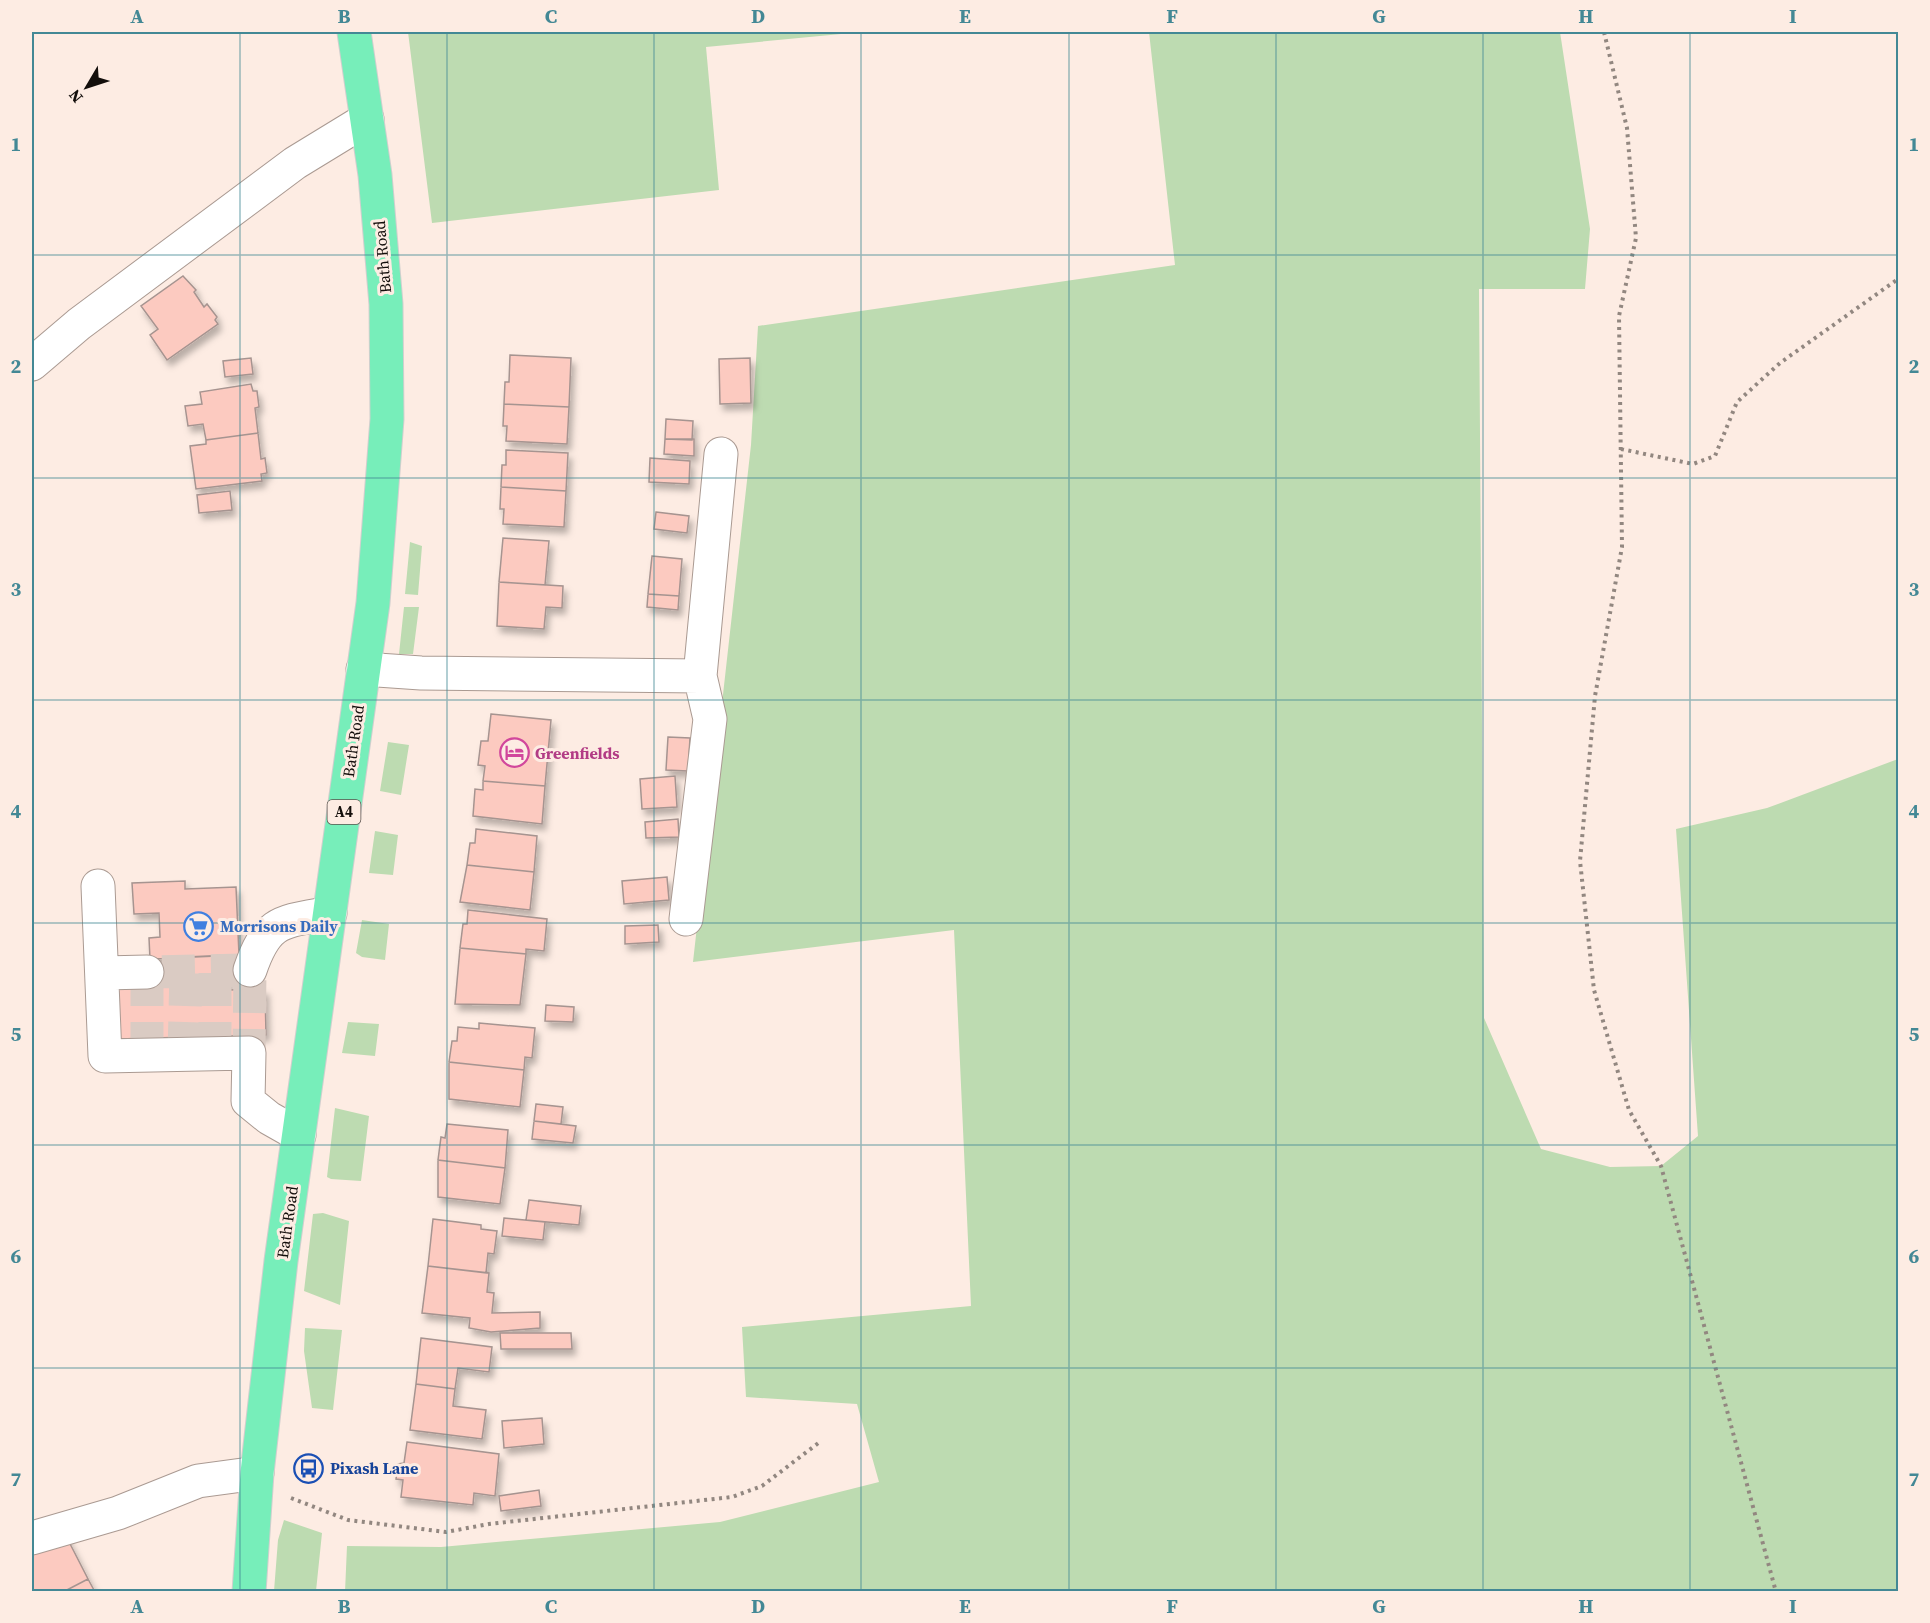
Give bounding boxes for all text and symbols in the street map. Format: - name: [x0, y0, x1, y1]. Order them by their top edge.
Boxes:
- text: A: [130, 2, 144, 30]
- text: B: [337, 2, 351, 30]
- text: C: [545, 2, 557, 30]
- text: D: [751, 2, 765, 30]
- text: E: [959, 2, 971, 30]
- text: F: [1166, 2, 1178, 30]
- text: G: [1372, 2, 1386, 30]
- text: H: [1578, 2, 1594, 30]
- text: I: [1789, 2, 1797, 30]
- north arrow: [57, 57, 117, 117]
- text: N: [63, 85, 88, 108]
- text: 1: [11, 130, 21, 158]
- text: 1: [1909, 130, 1919, 158]
- street label: Bath Road: [368, 220, 396, 294]
- text: 2: [11, 352, 22, 380]
- text: 2: [1909, 352, 1920, 380]
- text: 3: [11, 575, 22, 603]
- text: 3: [1909, 575, 1920, 603]
- street label: Bath Road: [337, 703, 369, 779]
- hotel icon: Greenfields: [498, 737, 530, 769]
- place label: Greenfields: [535, 742, 620, 764]
- text: 4: [11, 797, 22, 825]
- text: 4: [1909, 797, 1920, 825]
- road number: A4: [328, 800, 360, 824]
- supermarket icon: Morrisons Daily: [183, 910, 215, 942]
- place label: Morrisons Daily: [220, 915, 338, 937]
- text: 5: [11, 1020, 22, 1048]
- text: 5: [1909, 1020, 1920, 1048]
- street label: Bath Road: [271, 1184, 303, 1260]
- text: 6: [11, 1242, 22, 1270]
- text: 6: [1909, 1242, 1920, 1270]
- bus stop icon: Pixash Lane: [293, 1452, 325, 1484]
- place label: Pixash Lane: [330, 1457, 418, 1479]
- text: 7: [11, 1465, 22, 1493]
- text: 7: [1909, 1465, 1920, 1493]
- text: A: [130, 1592, 144, 1620]
- text: B: [337, 1592, 351, 1620]
- text: C: [545, 1592, 557, 1620]
- text: D: [751, 1592, 765, 1620]
- text: E: [959, 1592, 971, 1620]
- text: F: [1166, 1592, 1178, 1620]
- text: G: [1372, 1592, 1386, 1620]
- text: H: [1578, 1592, 1594, 1620]
- text: I: [1789, 1592, 1797, 1620]

